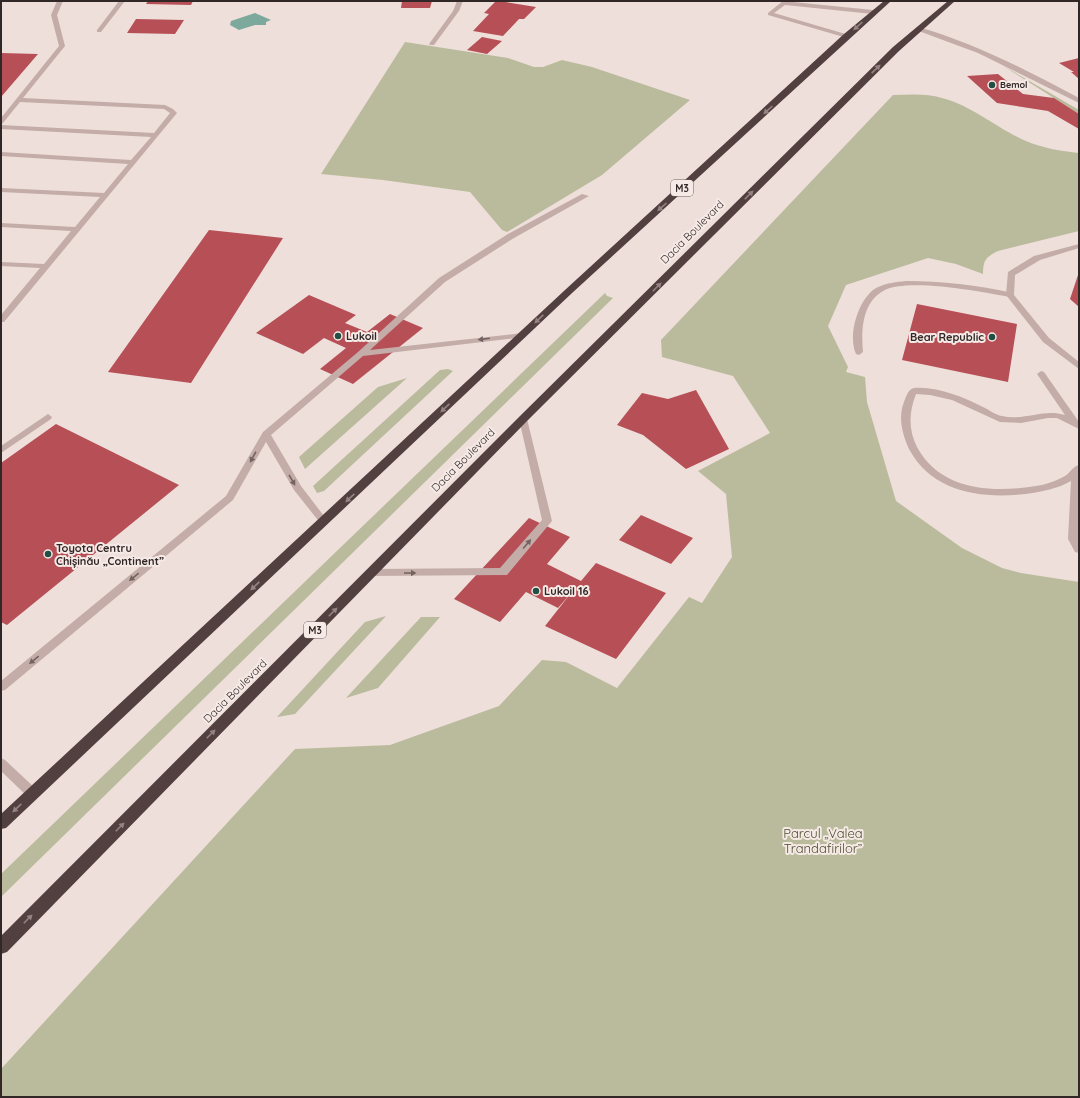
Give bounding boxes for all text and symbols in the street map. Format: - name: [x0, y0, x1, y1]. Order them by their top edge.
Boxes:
- one-way arrow: [853, 21, 863, 31]
- one-way arrow: [871, 64, 881, 74]
- place label: Bemol: [1000, 79, 1028, 90]
- marker: Bemol: [987, 80, 997, 90]
- one-way arrow: [763, 105, 774, 114]
- road number: M3: [671, 180, 693, 196]
- one-way arrow: [744, 190, 754, 200]
- street label: Dacia Boulevard: [657, 197, 727, 267]
- one-way arrow: [657, 202, 667, 211]
- one-way arrow: [652, 282, 662, 292]
- one-way arrow: [534, 314, 544, 324]
- place label: Lukoil: [346, 329, 377, 343]
- place label: Bear Republic: [910, 330, 984, 344]
- marker: Lukoil: [333, 331, 343, 341]
- marker: Bear Republic: [987, 332, 997, 342]
- one-way arrow: [478, 336, 490, 343]
- one-way arrow: [440, 403, 450, 413]
- street label: Dacia Boulevard: [428, 425, 498, 495]
- one-way arrow: [250, 451, 257, 462]
- one-way arrow: [289, 474, 296, 486]
- one-way arrow: [345, 493, 356, 502]
- one-way arrow: [523, 538, 532, 549]
- place label: Toyota Centru Chișinău „Continent”: [56, 541, 164, 568]
- marker: Toyota Centru Chișinău „Continent”: [43, 549, 53, 559]
- one-way arrow: [404, 570, 417, 576]
- one-way arrow: [129, 573, 140, 582]
- one-way arrow: [250, 582, 260, 591]
- place label: Lukoil 16: [544, 584, 589, 598]
- marker: Lukoil 16: [531, 586, 541, 596]
- one-way arrow: [328, 607, 337, 617]
- road number: M3: [304, 622, 326, 638]
- one-way arrow: [28, 655, 39, 664]
- street label: Dacia Boulevard: [200, 656, 270, 726]
- one-way arrow: [206, 729, 216, 739]
- one-way arrow: [12, 803, 22, 813]
- one-way arrow: [115, 822, 125, 832]
- park label: Parcul „Valea Trandafirilor”: [783, 825, 863, 856]
- one-way arrow: [23, 914, 33, 924]

